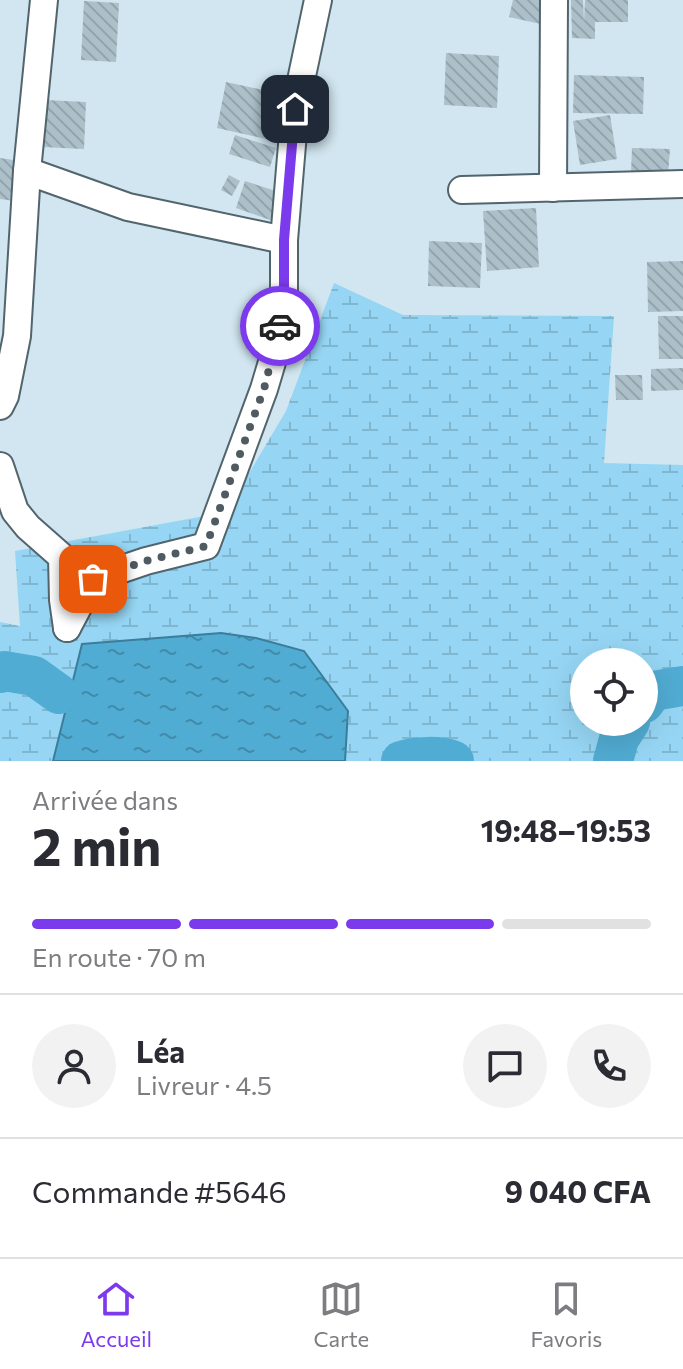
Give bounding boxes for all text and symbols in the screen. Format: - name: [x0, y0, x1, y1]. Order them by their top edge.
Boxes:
- pin: [261, 75, 329, 143]
- icon: home: [273, 87, 317, 131]
- courier: [240, 286, 320, 366]
- icon: car: [258, 304, 302, 348]
- pin: [59, 545, 127, 613]
- icon: bag: [71, 557, 115, 601]
- map controls: [570, 648, 658, 736]
- button: locate: [570, 648, 658, 736]
- text: Arrivée dans: [32, 784, 178, 815]
- text: 19:48–19:53: [481, 811, 651, 848]
- text: 2 min: [32, 813, 161, 877]
- text: En route · 70 m: [32, 941, 206, 972]
- button: person: [32, 1024, 116, 1108]
- button: chat: [463, 1024, 547, 1108]
- button: phone: [567, 1024, 651, 1108]
- text: Léa: [136, 1032, 185, 1069]
- text: Livreur · 4.5: [136, 1069, 272, 1100]
- text: Commande #5646: [32, 1172, 287, 1209]
- text: 9 040 CFA: [505, 1172, 651, 1209]
- tab: Accueil: [81, 1277, 152, 1352]
- tab: Carte: [313, 1277, 369, 1352]
- tab: Favoris: [530, 1277, 602, 1352]

